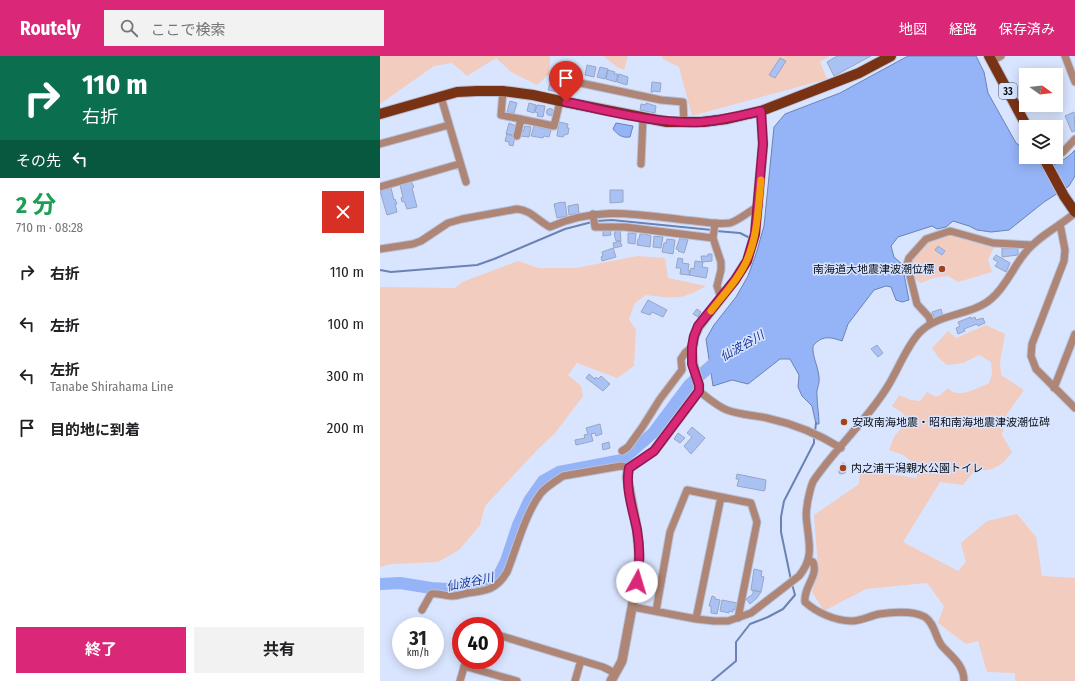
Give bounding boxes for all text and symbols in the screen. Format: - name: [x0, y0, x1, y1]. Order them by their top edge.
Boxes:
- search box: [104, 10, 384, 46]
- text: Routely: [20, 17, 80, 40]
- icon: search: [118, 17, 140, 39]
- text: ここで検索: [150, 21, 225, 39]
- text: 地図: [899, 21, 927, 38]
- text: 経路: [949, 21, 977, 38]
- text: 保存済み: [999, 21, 1055, 38]
- pin: [549, 61, 583, 102]
- icon: arrive: [555, 67, 577, 89]
- text: 110 m: [82, 68, 148, 101]
- north arrow: [1019, 68, 1063, 112]
- map controls: [1019, 68, 1063, 164]
- icon: right: [16, 72, 68, 124]
- road number: 33: [999, 83, 1017, 99]
- text: 右折: [82, 106, 118, 128]
- button: layers: [1019, 120, 1063, 164]
- icon: left: [69, 148, 91, 170]
- text: その先: [16, 152, 61, 170]
- text: 2 分: [16, 191, 56, 219]
- button: close: [322, 191, 364, 233]
- text: 710 m · 08:28: [16, 220, 83, 235]
- icon: right: [16, 261, 38, 283]
- text: 110 m: [330, 263, 364, 281]
- place label: 南海道大地震津波潮位標: [813, 263, 934, 276]
- marker: 南海道大地震津波潮位標: [937, 264, 947, 274]
- text: 右折: [50, 265, 80, 283]
- icon: left: [16, 313, 38, 335]
- text: 100 m: [327, 315, 364, 333]
- text: 左折: [50, 317, 80, 335]
- water label: 仙波谷川: [718, 327, 768, 364]
- text: 左折: [50, 361, 80, 379]
- icon: left: [16, 365, 38, 387]
- text: 300 m: [327, 367, 364, 385]
- text: Tanabe Shirahama Line: [50, 379, 173, 394]
- place label: 安政南海地震・昭和南海地震津波潮位碑: [852, 416, 1050, 429]
- icon: arrive: [16, 417, 38, 439]
- marker: 安政南海地震・昭和南海地震津波潮位碑: [839, 417, 849, 427]
- text: 200 m: [327, 419, 364, 437]
- text: 目的地に到着: [50, 421, 140, 439]
- place label: 内之浦干潟親水公園トイレ: [851, 462, 983, 475]
- marker: 内之浦干潟親水公園トイレ: [838, 463, 848, 473]
- position arrow: [616, 561, 658, 603]
- water label: 仙波谷川: [445, 570, 497, 594]
- speed limit sign: 40: [452, 617, 504, 669]
- text: 31: [409, 626, 427, 650]
- button: 終了: [16, 627, 186, 673]
- button: 共有: [194, 627, 364, 673]
- text: km/h: [407, 647, 429, 659]

